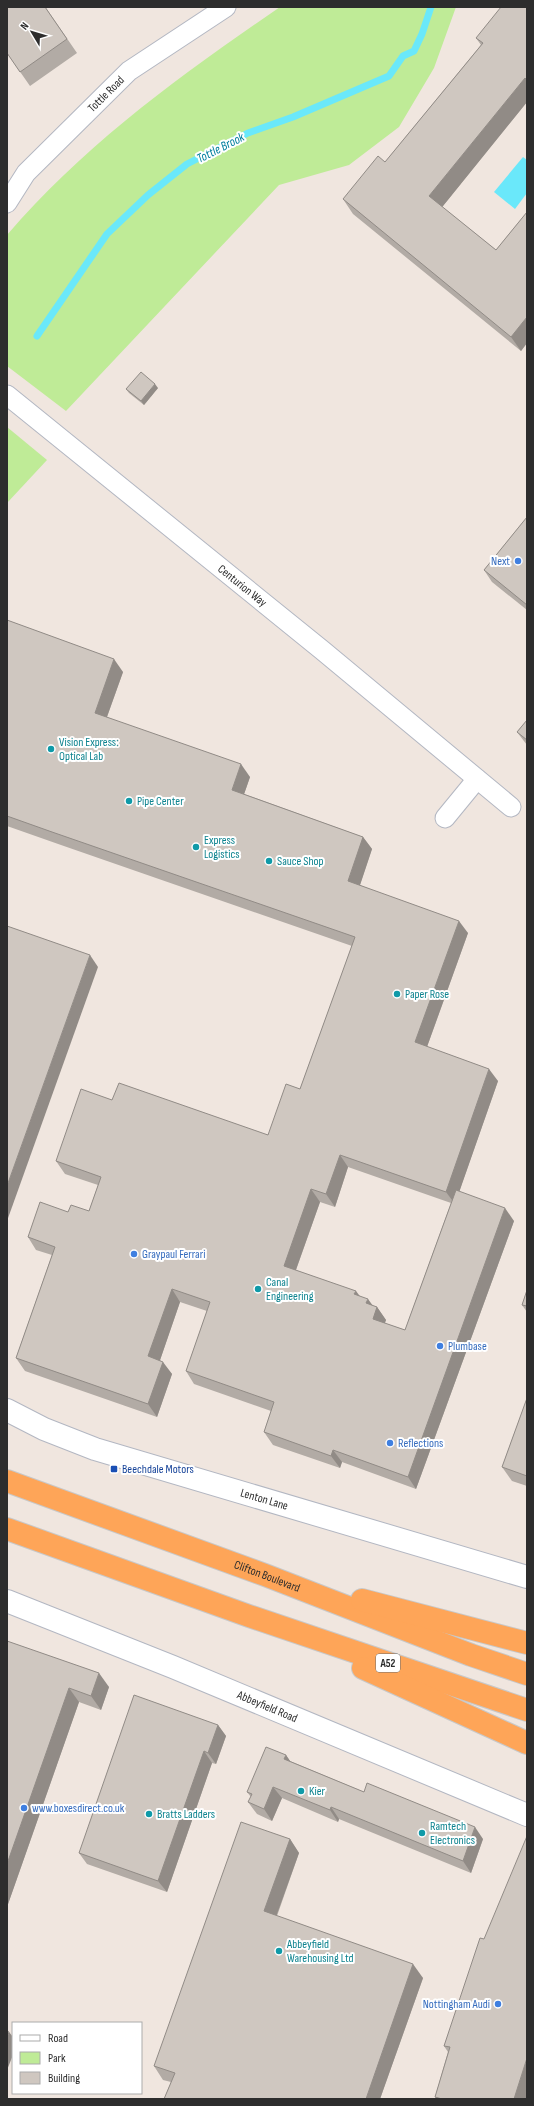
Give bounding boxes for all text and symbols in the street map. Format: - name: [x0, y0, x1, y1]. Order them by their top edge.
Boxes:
- north arrow: [12, 12, 52, 52]
- text: N: [18, 20, 32, 32]
- street label: Tottle Road: [85, 73, 128, 116]
- water label: Tottle Brook: [194, 129, 248, 167]
- place label: Next: [491, 554, 510, 569]
- marker: Next: [513, 556, 523, 566]
- street label: Centurion Way: [215, 562, 270, 611]
- place label: Vision Express: Optical Lab: [59, 735, 118, 764]
- marker: Vision Express: Optical Lab: [46, 744, 56, 754]
- place label: Pipe Center: [137, 794, 184, 809]
- marker: Pipe Center: [124, 796, 134, 806]
- place label: Express Logistics: [204, 833, 240, 862]
- marker: Express Logistics: [191, 842, 201, 852]
- place label: Sauce Shop: [277, 854, 324, 869]
- marker: Sauce Shop: [264, 856, 274, 866]
- place label: Paper Rose: [405, 987, 449, 1002]
- marker: Paper Rose: [392, 989, 402, 999]
- place label: Graypaul Ferrari: [142, 1247, 205, 1262]
- marker: Graypaul Ferrari: [129, 1249, 139, 1259]
- place label: Canal Engineering: [266, 1275, 314, 1304]
- marker: Canal Engineering: [253, 1284, 263, 1294]
- place label: Plumbase: [448, 1339, 487, 1354]
- marker: Plumbase: [435, 1341, 445, 1351]
- place label: Reflections: [398, 1436, 443, 1451]
- marker: Reflections: [385, 1438, 395, 1448]
- place label: Beechdale Motors: [122, 1462, 194, 1477]
- marker: Beechdale Motors: [109, 1464, 119, 1474]
- street label: Lenton Lane: [239, 1485, 290, 1514]
- street label: Clifton Boulevard: [232, 1557, 302, 1596]
- road number: A52: [376, 1654, 400, 1672]
- street label: Abbeyfield Road: [234, 1687, 300, 1726]
- place label: Kier: [309, 1784, 326, 1799]
- marker: Kier: [296, 1786, 306, 1796]
- place label: www.boxesdirect.co.uk: [32, 1801, 125, 1816]
- marker: www.boxesdirect.co.uk: [19, 1803, 29, 1813]
- place label: Bratts Ladders: [157, 1807, 215, 1822]
- marker: Bratts Ladders: [144, 1809, 154, 1819]
- place label: Ramtech Electronics: [430, 1819, 475, 1848]
- marker: Ramtech Electronics: [417, 1828, 427, 1838]
- place label: Abbeyfield Warehousing Ltd: [286, 1937, 354, 1966]
- marker: Abbeyfield Warehousing Ltd: [274, 1946, 284, 1956]
- place label: Nottingham Audi: [423, 1997, 490, 2012]
- marker: Nottingham Audi: [493, 1999, 503, 2009]
- legend: [12, 2022, 142, 2094]
- text: Road: [48, 2031, 68, 2046]
- text: Park: [48, 2051, 66, 2066]
- text: Building: [48, 2071, 80, 2086]

